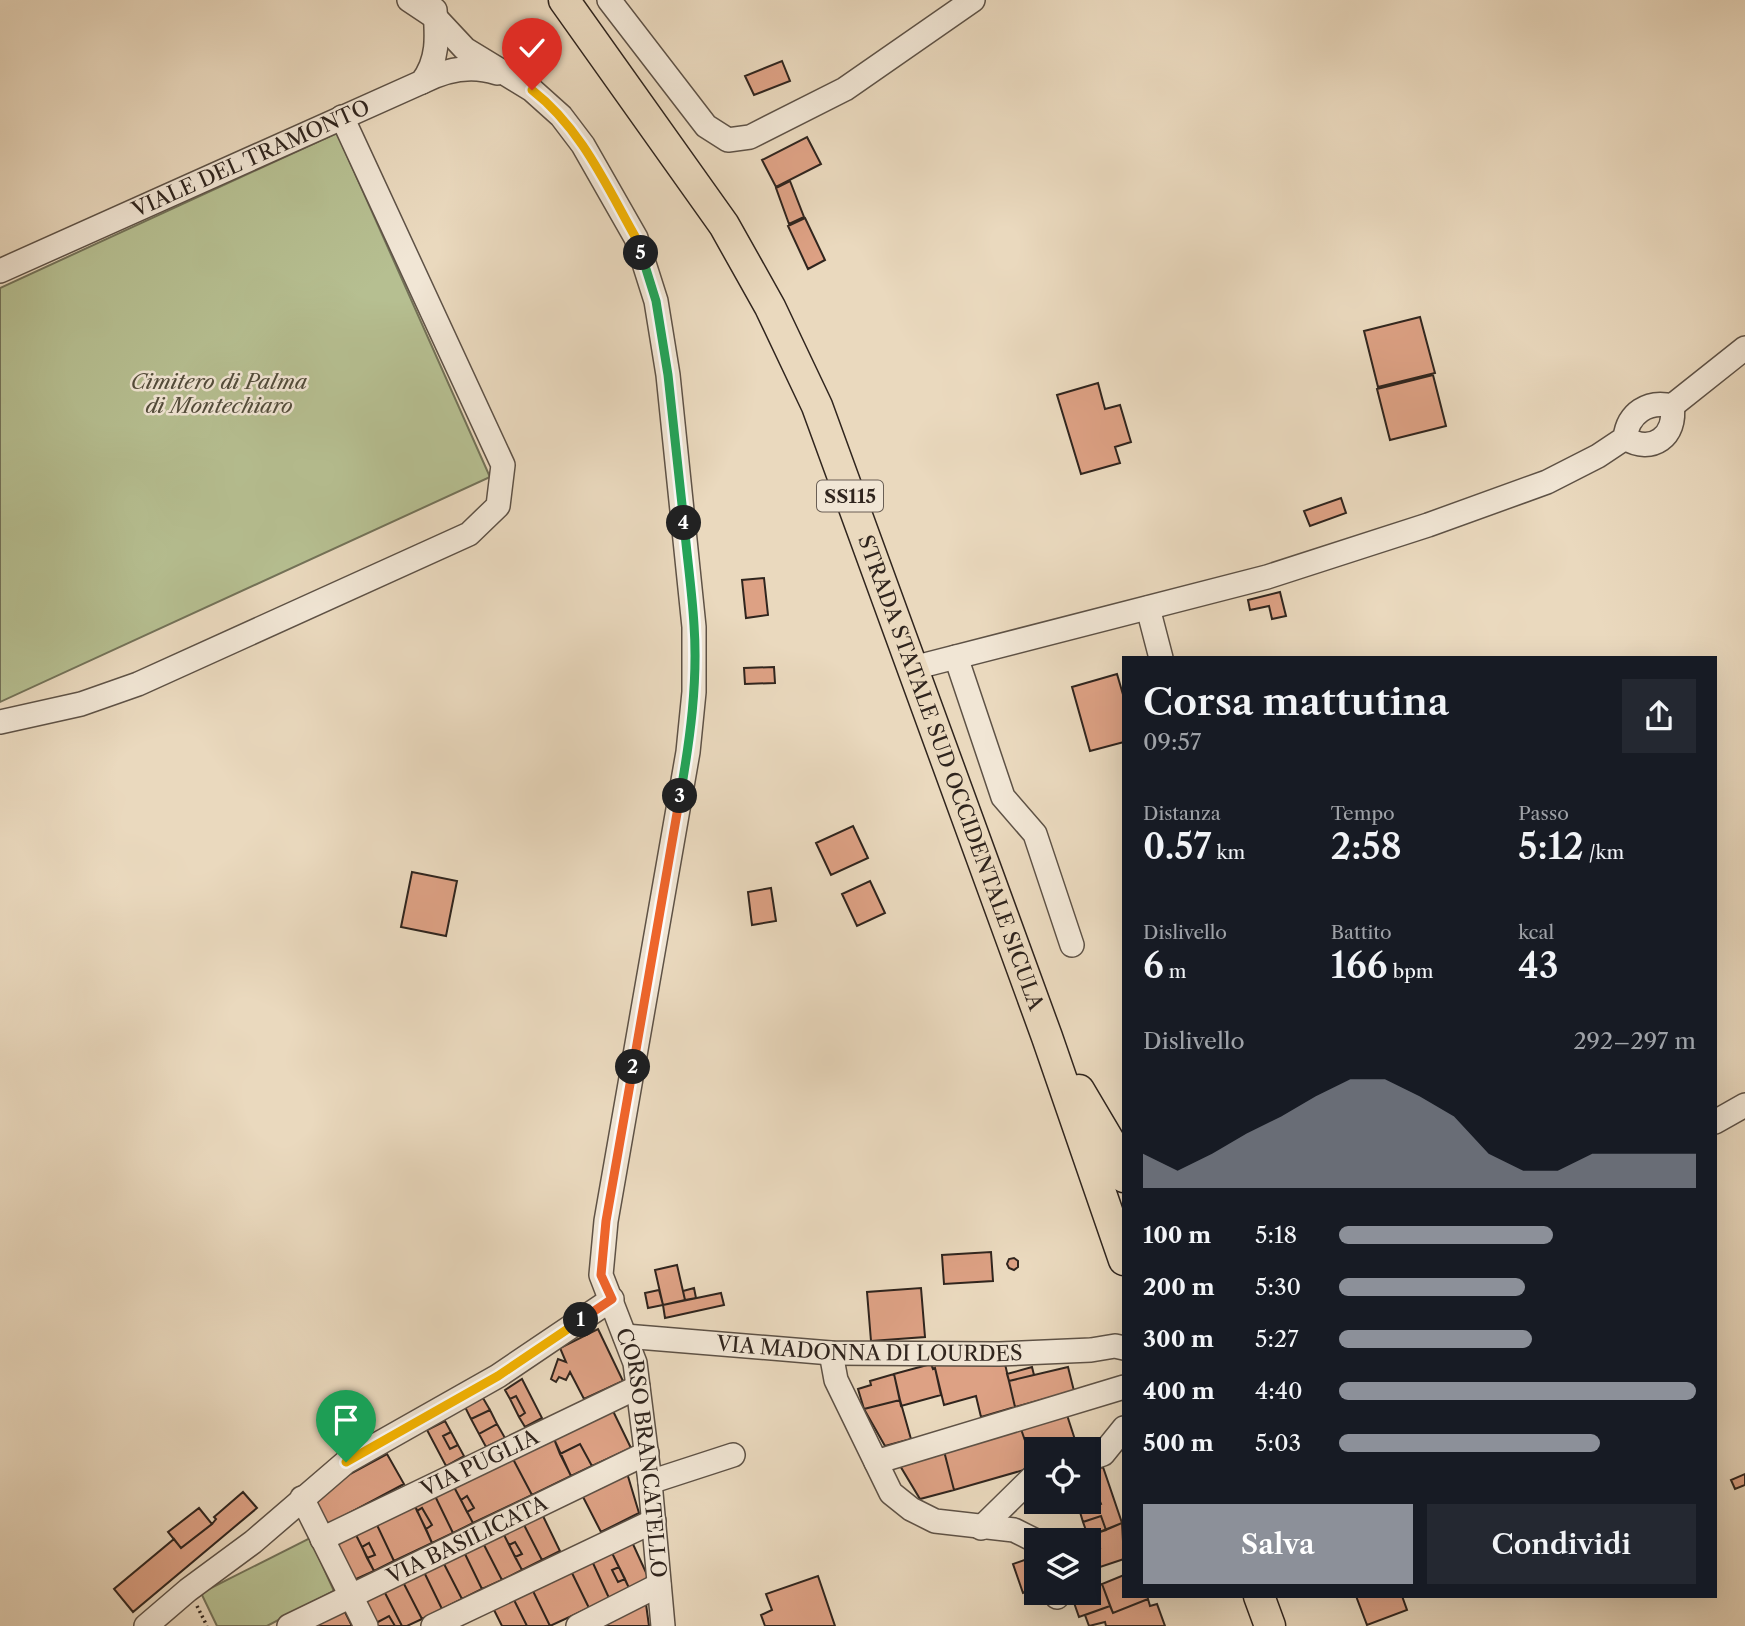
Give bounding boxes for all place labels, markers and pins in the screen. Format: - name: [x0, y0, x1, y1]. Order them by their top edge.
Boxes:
- pin: [502, 18, 562, 90]
- pin: 5: [624, 236, 658, 270]
- pin: 4: [666, 505, 702, 540]
- pin: 3: [662, 778, 698, 814]
- pin: 2: [616, 1050, 650, 1084]
- pin: 1: [564, 1302, 598, 1338]
- pin: [316, 1390, 376, 1462]

